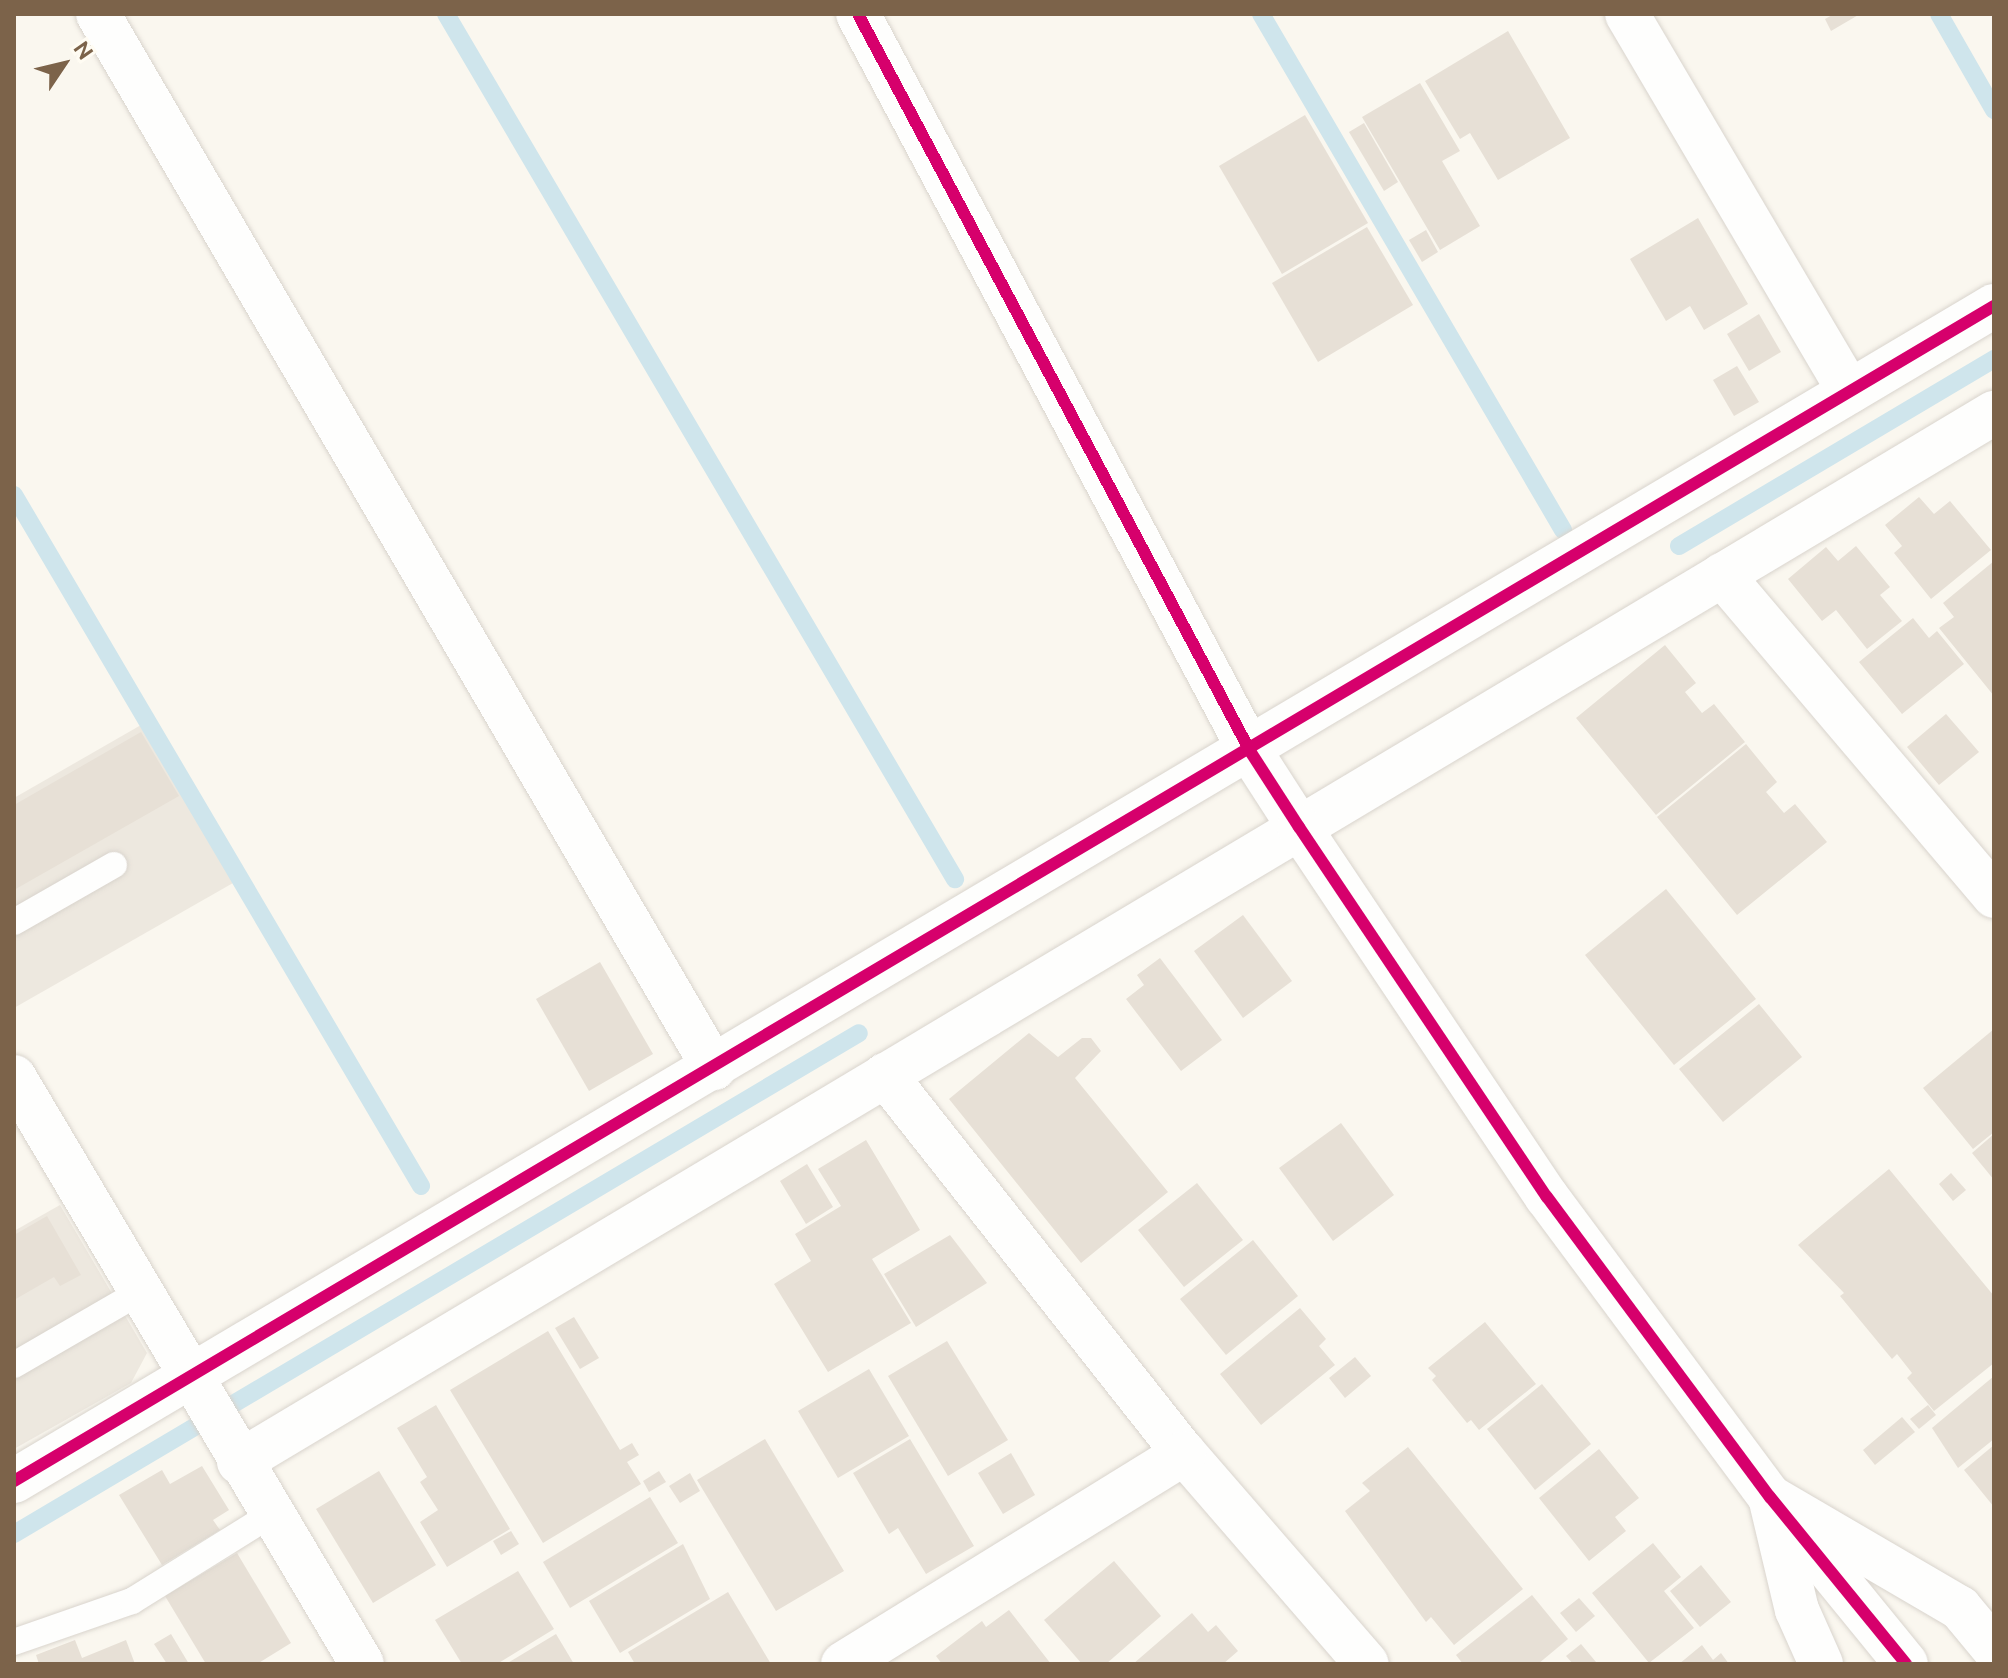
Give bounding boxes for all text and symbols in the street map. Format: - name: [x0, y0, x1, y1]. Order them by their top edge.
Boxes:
- north arrow: [24, 24, 104, 104]
- text: N: [69, 36, 99, 64]

